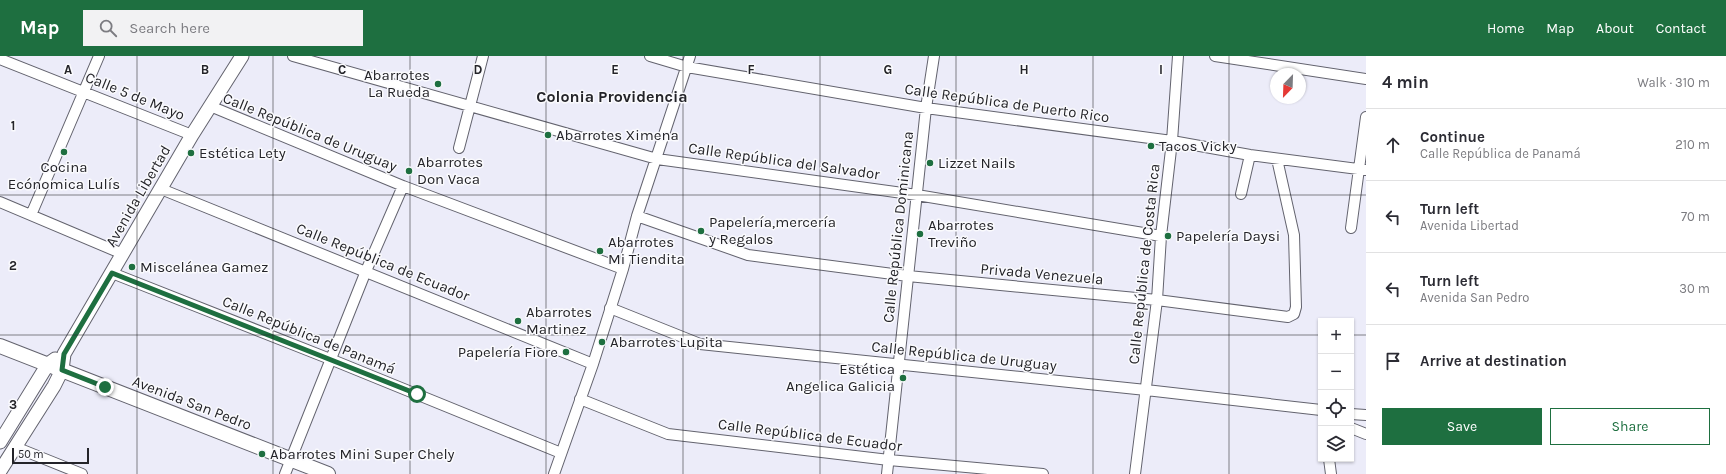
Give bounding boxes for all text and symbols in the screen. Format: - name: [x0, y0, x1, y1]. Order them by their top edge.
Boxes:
- search box: [83, 10, 363, 46]
- text: Map: [20, 17, 59, 39]
- icon: search: [97, 17, 119, 39]
- text: Search here: [129, 19, 210, 37]
- text: Home: [1487, 20, 1524, 37]
- text: Map: [1546, 20, 1574, 37]
- text: About: [1596, 20, 1634, 37]
- text: Contact: [1656, 20, 1706, 37]
- text: A: [64, 62, 72, 77]
- text: B: [201, 62, 209, 77]
- text: C: [338, 62, 346, 77]
- text: D: [474, 62, 483, 77]
- text: E: [611, 62, 619, 77]
- text: F: [747, 62, 755, 77]
- text: G: [884, 62, 892, 77]
- text: H: [1019, 62, 1029, 77]
- text: I: [1159, 62, 1163, 77]
- place label: Abarrotes La Rueda: [364, 66, 430, 101]
- street label: Calle 5 de Mayo: [83, 68, 187, 124]
- north arrow: [1270, 68, 1306, 104]
- text: 4 min: [1382, 72, 1429, 92]
- text: Walk · 310 m: [1637, 75, 1710, 90]
- marker: Abarrotes La Rueda: [433, 79, 443, 89]
- street label: Calle República de Puerto Rico: [903, 80, 1111, 126]
- district label: Colonia Providencia: [536, 87, 688, 106]
- street label: Calle República de Uruguay: [220, 89, 400, 175]
- text: 1: [11, 118, 15, 133]
- place label: Abarrotes Ximena: [556, 126, 679, 144]
- text: Continue: [1420, 128, 1485, 146]
- marker: Abarrotes Ximena: [543, 130, 553, 140]
- street label: Calle República Dominicana: [879, 130, 917, 324]
- icon: ahead: [1382, 134, 1404, 156]
- place label: Tacos Vicky: [1159, 137, 1237, 155]
- text: 210 m: [1675, 137, 1710, 152]
- street label: Calle República del Salvador: [687, 139, 881, 183]
- marker: Tacos Vicky: [1146, 141, 1156, 151]
- street label: Avenida Libertad: [102, 142, 174, 250]
- place label: Estética Lety: [199, 144, 286, 162]
- text: Calle República de Panamá: [1420, 146, 1581, 161]
- marker: Cocina Ecónomica Lulís: [59, 147, 69, 157]
- marker: Estética Lety: [186, 148, 196, 158]
- place label: Abarrotes Don Vaca: [417, 153, 483, 188]
- place label: Lizzet Nails: [938, 154, 1016, 172]
- place label: Cocina Ecónomica Lulís: [8, 158, 120, 193]
- marker: Lizzet Nails: [925, 158, 935, 168]
- street label: Calle República de Costa Rica: [1125, 163, 1163, 365]
- marker: Abarrotes Don Vaca: [404, 166, 414, 176]
- text: Turn left: [1420, 200, 1479, 218]
- icon: left: [1382, 206, 1404, 228]
- text: 70 m: [1681, 209, 1710, 224]
- place label: Papelería,mercería y Regalos: [708, 213, 836, 248]
- place label: Abarrotes Treviño: [928, 216, 994, 251]
- text: Avenida Libertad: [1420, 218, 1519, 233]
- street label: Calle República de Ecuador: [294, 219, 473, 305]
- marker: Papelería,mercería y Regalos: [696, 226, 706, 236]
- place label: Papelería Daysi: [1176, 227, 1280, 245]
- marker: Abarrotes Treviño: [915, 229, 925, 239]
- marker: Papelería Daysi: [1163, 231, 1173, 241]
- place label: Abarrotes Mi Tiendita: [608, 233, 685, 268]
- marker: Abarrotes Mi Tiendita: [595, 246, 605, 256]
- text: 2: [9, 258, 17, 273]
- place label: Miscelánea Gamez: [140, 258, 268, 276]
- street label: Privada Venezuela: [980, 260, 1104, 288]
- marker: Miscelánea Gamez: [127, 262, 137, 272]
- text: Turn left: [1420, 272, 1479, 290]
- icon: left: [1382, 278, 1404, 300]
- text: 30 m: [1679, 281, 1710, 296]
- text: Avenida San Pedro: [1420, 290, 1529, 305]
- street label: Calle República de Panamá: [220, 292, 398, 378]
- place label: Abarrotes Martinez: [526, 303, 592, 338]
- marker: Abarrotes Martinez: [513, 316, 523, 326]
- map controls: [1318, 318, 1354, 462]
- button: +: [1318, 318, 1354, 354]
- place label: Abarrotes Lupita: [610, 333, 723, 351]
- marker: Abarrotes Lupita: [597, 337, 607, 347]
- street label: Calle República de Uruguay: [870, 337, 1058, 375]
- place label: Papelería Fiore: [458, 343, 558, 361]
- marker: Papelería Fiore: [561, 347, 571, 357]
- icon: arrive: [1382, 350, 1404, 372]
- text: Arrive at destination: [1420, 352, 1567, 370]
- button: −: [1318, 354, 1354, 390]
- place label: Estética Angelica Galicia: [786, 360, 895, 395]
- street label: Avenida San Pedro: [130, 372, 254, 434]
- marker: Estética Angelica Galicia: [898, 373, 908, 383]
- route end: [96, 378, 114, 396]
- route start: [408, 385, 426, 403]
- button: locate: [1318, 390, 1354, 426]
- text: 3: [9, 397, 17, 412]
- button: Save: [1382, 408, 1542, 445]
- button: Share: [1550, 408, 1710, 445]
- street label: Calle República de Ecuador: [717, 415, 904, 455]
- button: layers: [1318, 426, 1354, 462]
- place label: Abarrotes Mini Super Chely: [270, 445, 455, 463]
- scale bar: [12, 446, 89, 465]
- text: 50 m: [18, 448, 44, 461]
- marker: Abarrotes Mini Super Chely: [257, 449, 267, 459]

